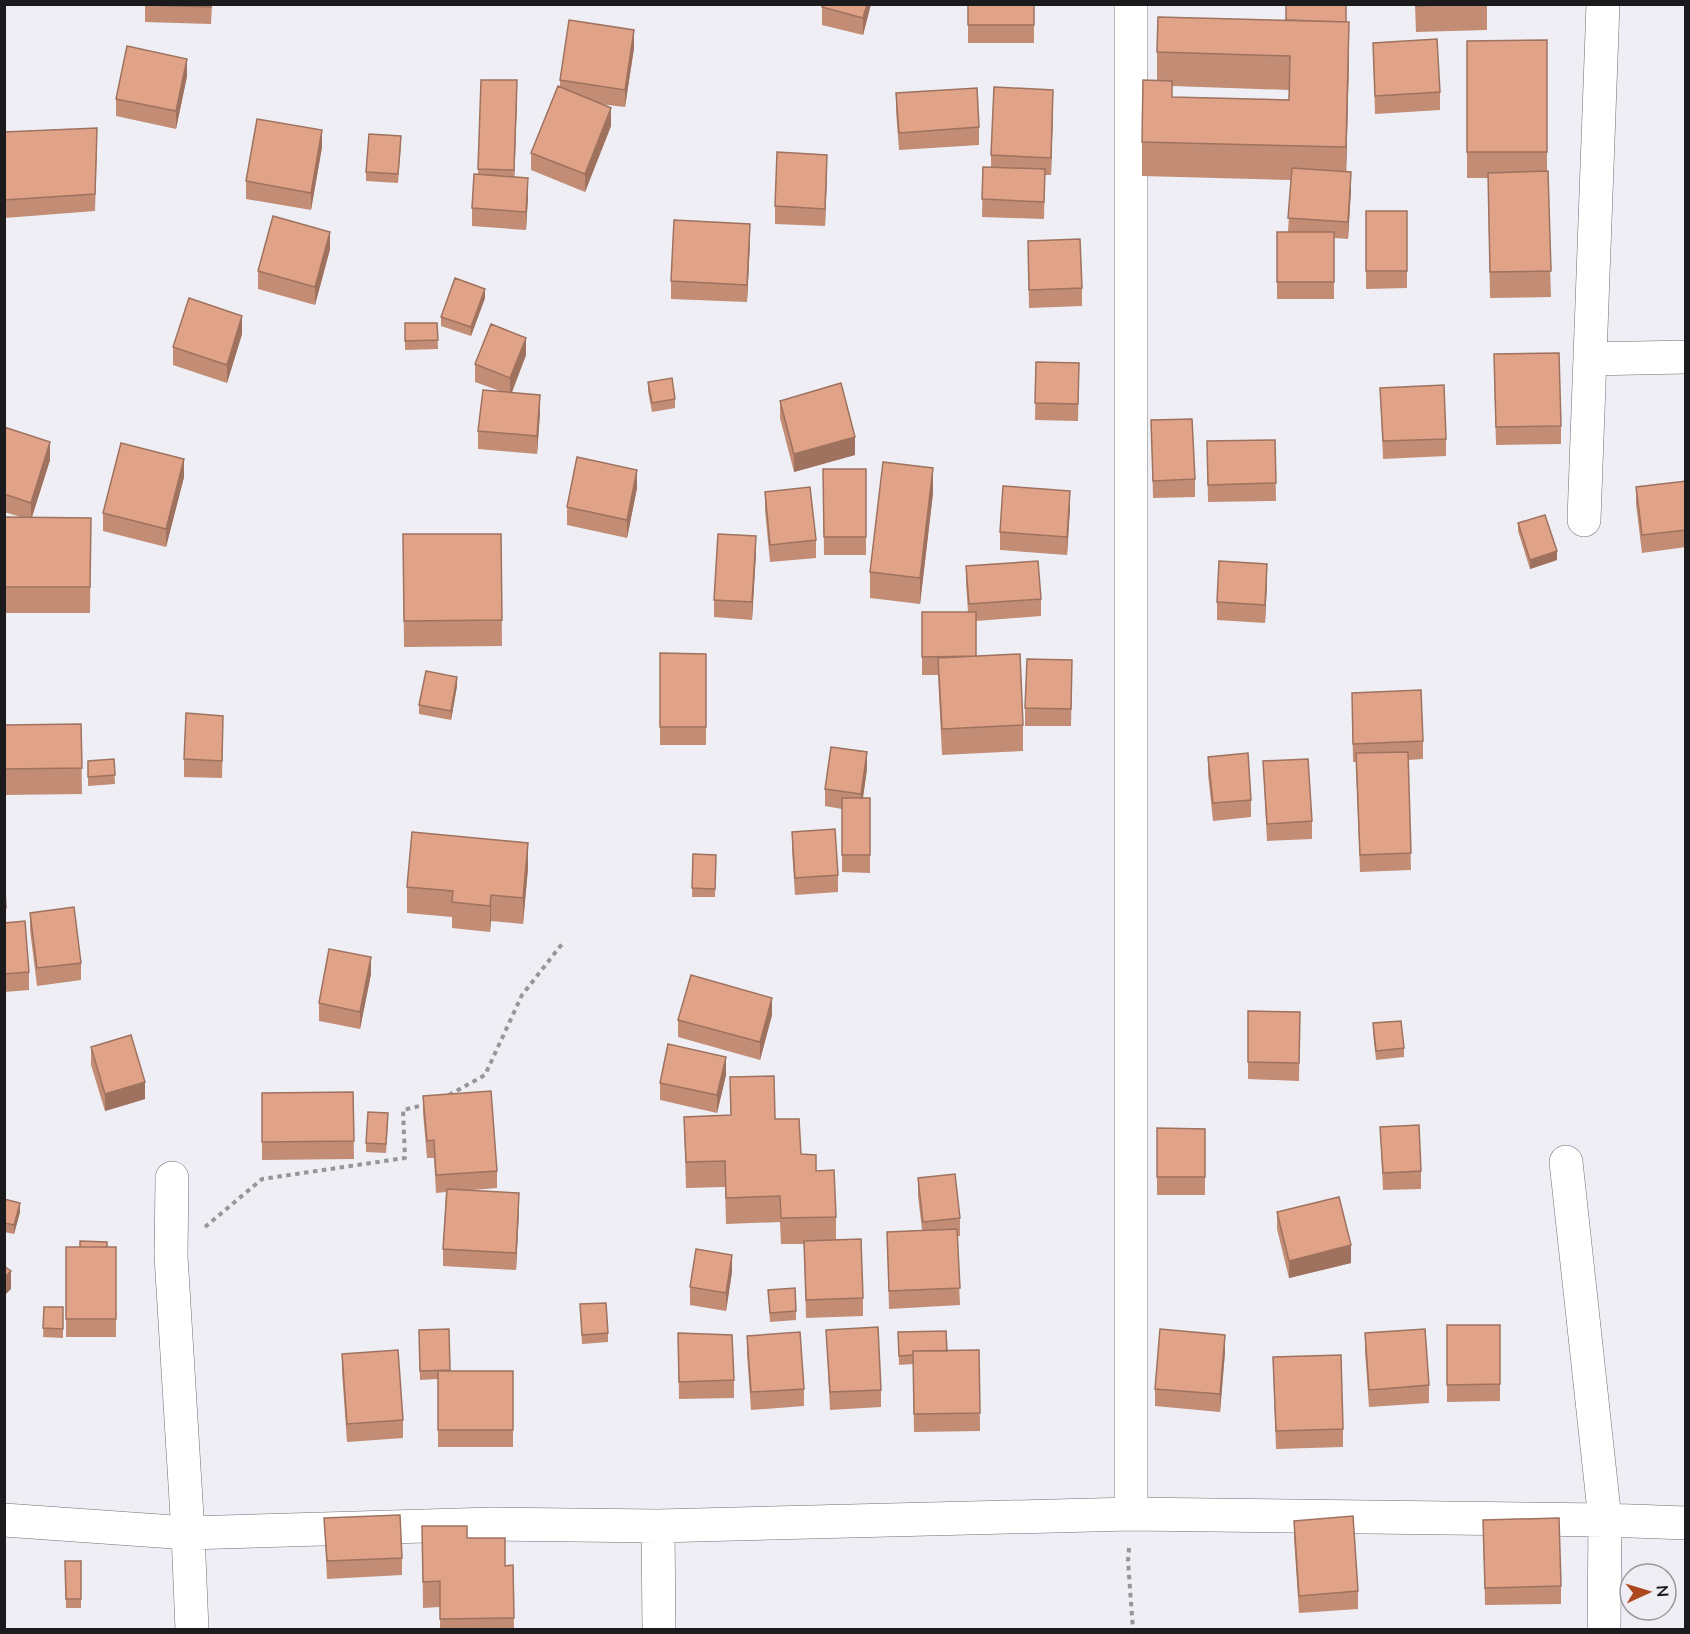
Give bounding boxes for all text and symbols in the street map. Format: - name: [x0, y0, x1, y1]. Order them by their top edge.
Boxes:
- north arrow: [1618, 1562, 1678, 1622]
- text: N: [1651, 1584, 1673, 1598]

